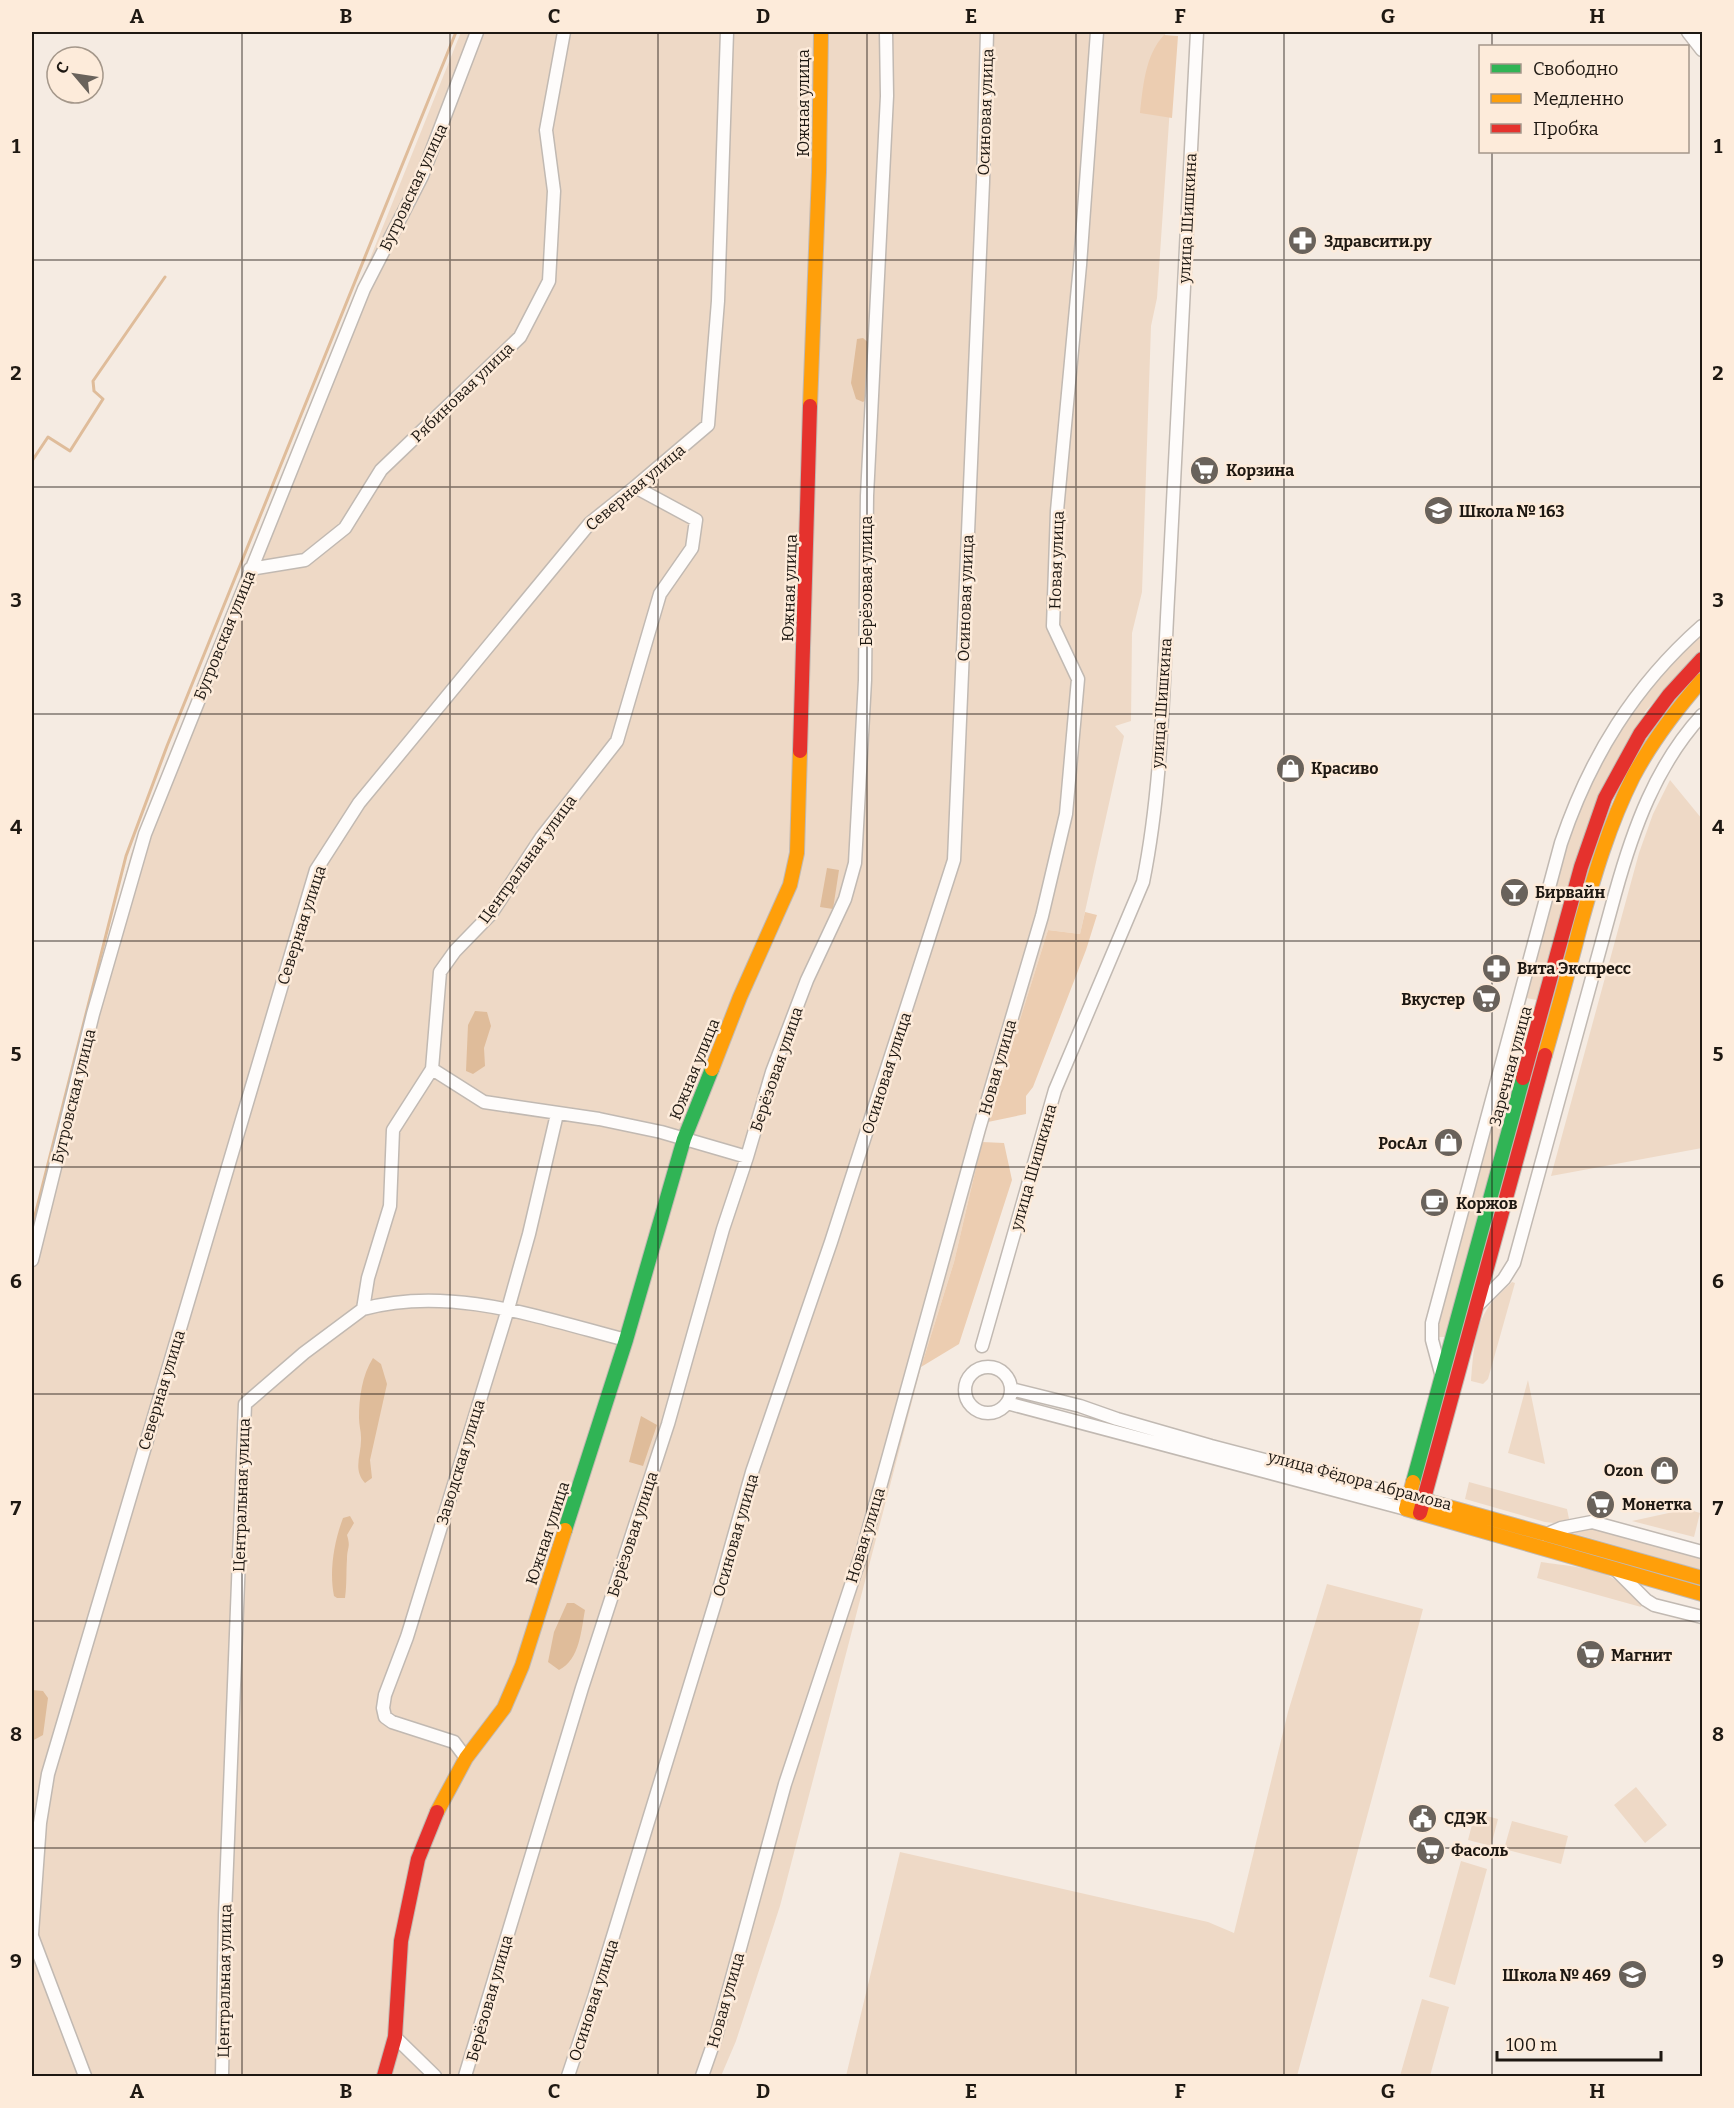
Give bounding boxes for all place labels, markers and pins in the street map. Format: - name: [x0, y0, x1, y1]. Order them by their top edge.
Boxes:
- pharmacy icon: Здравсити.ру: [1287, 225, 1319, 257]
- place label: Здравсити.ру: [1324, 232, 1432, 251]
- supermarket icon: Корзина: [1189, 454, 1221, 486]
- place label: Корзина: [1226, 461, 1294, 480]
- school or university icon: Школа № 163: [1422, 495, 1454, 527]
- place label: Школа № 163: [1459, 502, 1564, 521]
- shop icon: Красиво: [1274, 752, 1306, 784]
- place label: Красиво: [1311, 759, 1378, 778]
- bar icon: Бирвайн: [1498, 876, 1530, 908]
- place label: Бирвайн: [1535, 883, 1605, 902]
- pharmacy icon: Вита Экспресс: [1480, 952, 1512, 984]
- place label: Вита Экспресс: [1517, 959, 1631, 978]
- supermarket icon: Вкустер: [1470, 983, 1502, 1015]
- place label: Вкустер: [1401, 990, 1465, 1009]
- shop icon: РосАл: [1432, 1127, 1464, 1159]
- place label: РосАл: [1378, 1134, 1427, 1153]
- cafe icon: Коржов: [1419, 1187, 1451, 1219]
- place label: Коржов: [1456, 1194, 1517, 1213]
- shop icon: Ozon: [1648, 1454, 1680, 1486]
- place label: Ozon: [1604, 1461, 1644, 1480]
- supermarket icon: Монетка: [1585, 1488, 1617, 1520]
- place label: Монетка: [1622, 1495, 1692, 1514]
- supermarket icon: Магнит: [1574, 1639, 1606, 1671]
- place label: Магнит: [1611, 1646, 1672, 1665]
- public building icon: СДЭК: [1407, 1802, 1439, 1834]
- place label: СДЭК: [1444, 1809, 1488, 1828]
- supermarket icon: Фасоль: [1414, 1834, 1446, 1866]
- place label: Фасоль: [1451, 1841, 1509, 1860]
- school or university icon: Школа № 469: [1616, 1959, 1648, 1991]
- place label: Школа № 469: [1502, 1966, 1611, 1985]

